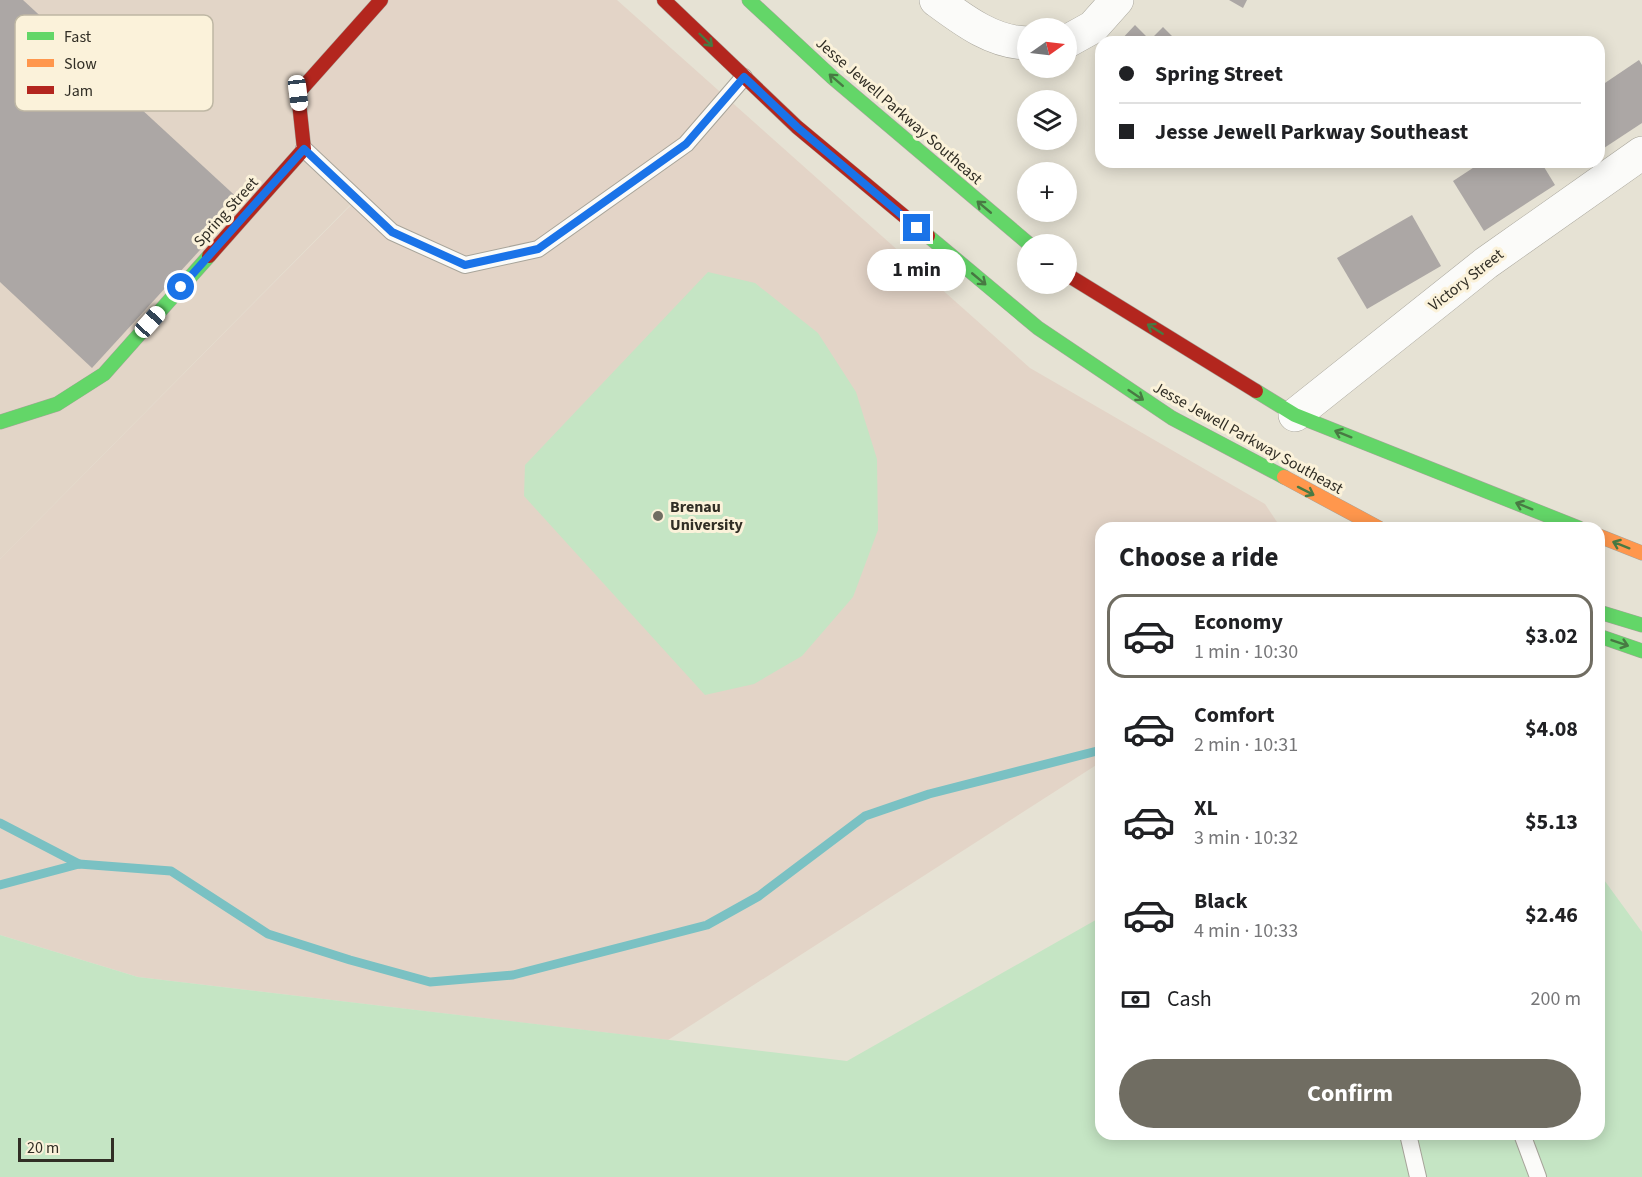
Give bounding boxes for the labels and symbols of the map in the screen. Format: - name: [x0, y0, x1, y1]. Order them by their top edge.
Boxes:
- legend: [15, 15, 213, 111]
- north arrow: [1017, 18, 1077, 78]
- text: Fast: [64, 26, 92, 48]
- street label: Jesse Jewell Parkway Southeast: [811, 32, 987, 190]
- one-way arrow: [699, 33, 714, 48]
- text: Slow: [64, 53, 97, 75]
- one-way arrow: [829, 73, 844, 87]
- car: [287, 74, 309, 112]
- text: Jam: [64, 80, 93, 102]
- street label: Spring Street: [189, 172, 264, 252]
- one-way arrow: [976, 200, 992, 213]
- route end: [903, 214, 930, 241]
- street label: Victory Street: [1424, 243, 1509, 316]
- callout: 1 min: [868, 249, 966, 291]
- route start: [167, 273, 194, 300]
- one-way arrow: [971, 273, 987, 286]
- car: [131, 303, 169, 341]
- one-way arrow: [1147, 323, 1164, 335]
- street label: Jesse Jewell Parkway Southeast: [1149, 376, 1348, 500]
- one-way arrow: [1128, 388, 1145, 401]
- one-way arrow: [1335, 428, 1353, 439]
- one-way arrow: [1296, 486, 1314, 497]
- place label: Brenau University: [670, 496, 744, 536]
- one-way arrow: [1516, 500, 1534, 511]
- marker: Brenau University: [651, 509, 665, 523]
- one-way arrow: [1612, 538, 1630, 549]
- one-way arrow: [1611, 639, 1629, 650]
- scale bar: [18, 1135, 114, 1162]

